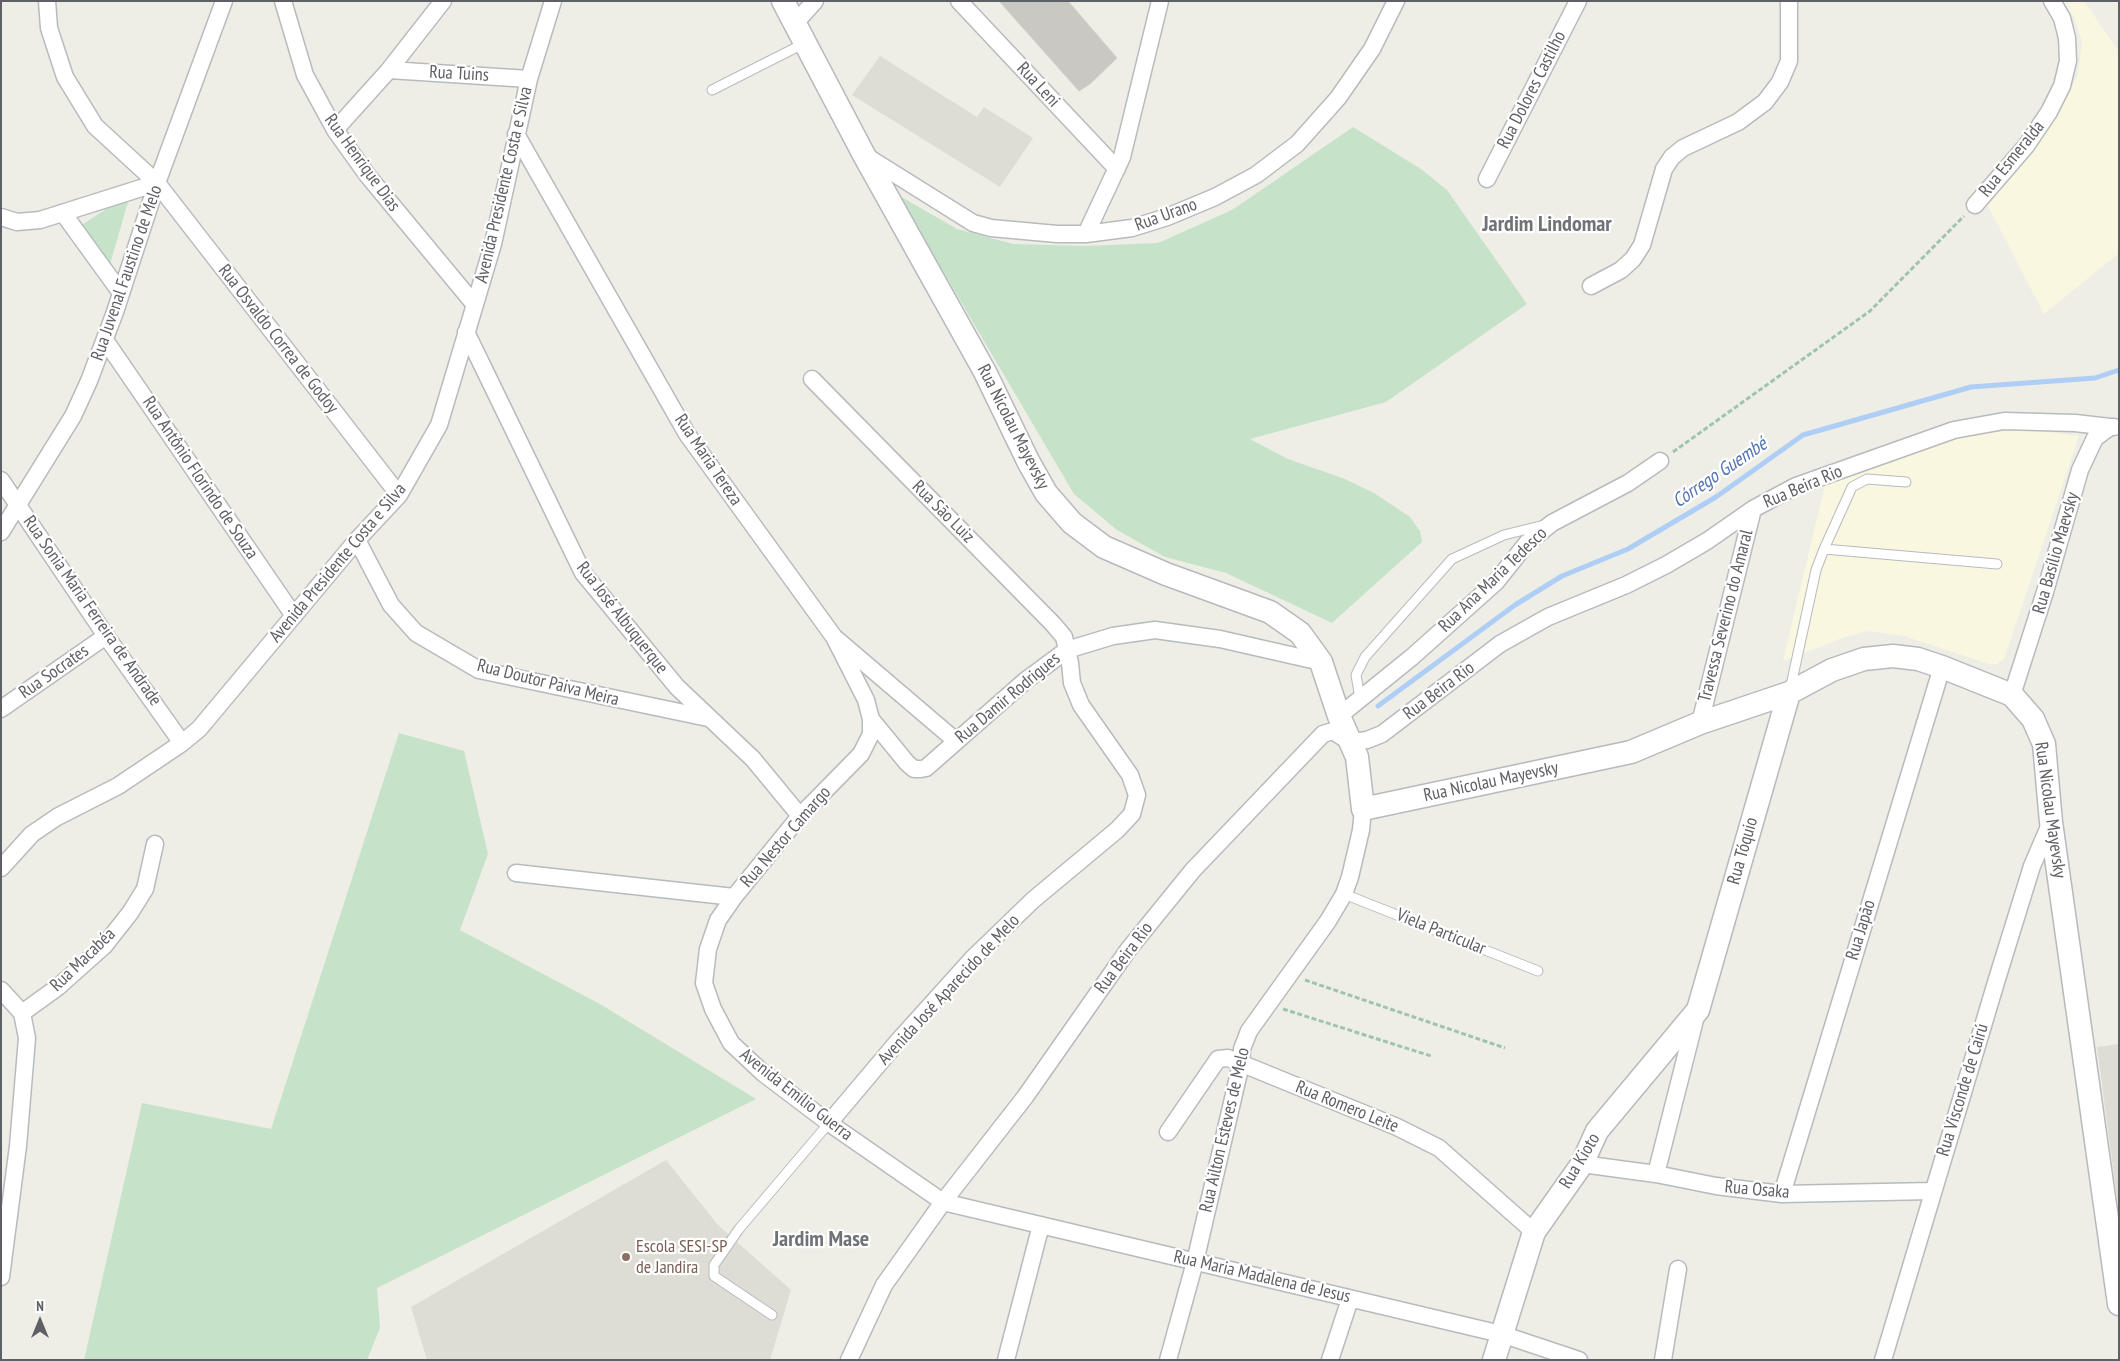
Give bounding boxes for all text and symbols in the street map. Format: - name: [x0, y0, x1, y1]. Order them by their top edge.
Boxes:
- street label: Rua Dolores Castilho: [1493, 28, 1571, 152]
- street label: Rua Leni: [1012, 58, 1064, 112]
- street label: Rua Tuins: [429, 62, 489, 86]
- street label: Avenida Presidente Costa e Silva: [471, 85, 537, 285]
- street label: Rua Henrique Dias: [320, 110, 404, 216]
- street label: Rua Esmeralda: [1975, 117, 2049, 201]
- street label: Rua Juvenal Faustino de Melo: [87, 183, 167, 363]
- street label: Rua Urano: [1132, 194, 1200, 236]
- district label: Jardim Lindomar: [1482, 212, 1612, 238]
- street label: Rua Osvaldo Correa de Godoy: [213, 260, 343, 418]
- street label: Rua Nicolau Mayevsky: [972, 361, 1054, 493]
- street label: Rua Antônio Florindo de Souza: [138, 393, 262, 563]
- street label: Rua Maria Tereza: [670, 410, 746, 510]
- water label: Córrego Guembé: [1669, 433, 1771, 513]
- street label: Rua Beira Rio: [1760, 461, 1846, 513]
- street label: Rua São Luiz: [907, 476, 979, 548]
- street label: Avenida Presidente Costa e Silva: [265, 479, 411, 647]
- street label: Rua Basílio Maevsky: [2028, 490, 2084, 616]
- street label: Rua Sonia Maria Ferreira de Andrade: [18, 512, 166, 710]
- street label: Rua Ana Maria Tedesco: [1434, 523, 1552, 637]
- street label: Travessa Severino do Amaral: [1694, 528, 1758, 704]
- street label: Rua José Albuquerque: [572, 558, 672, 678]
- street label: Rua Socrates: [15, 640, 93, 704]
- street label: Rua Damir Rodrigues: [951, 648, 1065, 748]
- street label: Rua Doutor Paiva Meira: [475, 655, 621, 711]
- street label: Rua Beira Rio: [1399, 657, 1479, 725]
- street label: Rua Nicolau Mayevsky: [2030, 740, 2070, 880]
- street label: Rua Nicolau Mayevsky: [1422, 757, 1560, 807]
- street label: Rua Nestor Camargo: [736, 782, 836, 892]
- street label: Rua Tóquio: [1723, 815, 1763, 887]
- street label: Rua Japão: [1842, 897, 1880, 963]
- street label: Viela Particular: [1393, 904, 1489, 960]
- street label: Avenida José Aparecido de Melo: [874, 910, 1024, 1070]
- street label: Rua Beira Rio: [1090, 918, 1158, 998]
- street label: Rua Macabéa: [46, 924, 120, 996]
- street label: Rua Visconde de Cairú: [1933, 1021, 1993, 1159]
- street label: Avenida Emílio Guerra: [735, 1044, 857, 1146]
- street label: Rua Ailton Esteves de Melo: [1196, 1046, 1254, 1214]
- street label: Rua Romero Leite: [1292, 1077, 1402, 1137]
- street label: Rua Kioto: [1555, 1129, 1605, 1193]
- street label: Rua Osaka: [1724, 1176, 1790, 1204]
- district label: Jardim Mase: [773, 1227, 869, 1253]
- place label: Escola SESI-SP de Jandira: [636, 1236, 727, 1278]
- street label: Rua Maria Madalena de Jesus: [1171, 1246, 1353, 1308]
- marker: Escola SESI-SP de Jandira: [620, 1251, 632, 1263]
- north arrow: [15, 1296, 65, 1346]
- text: N: [36, 1297, 44, 1315]

